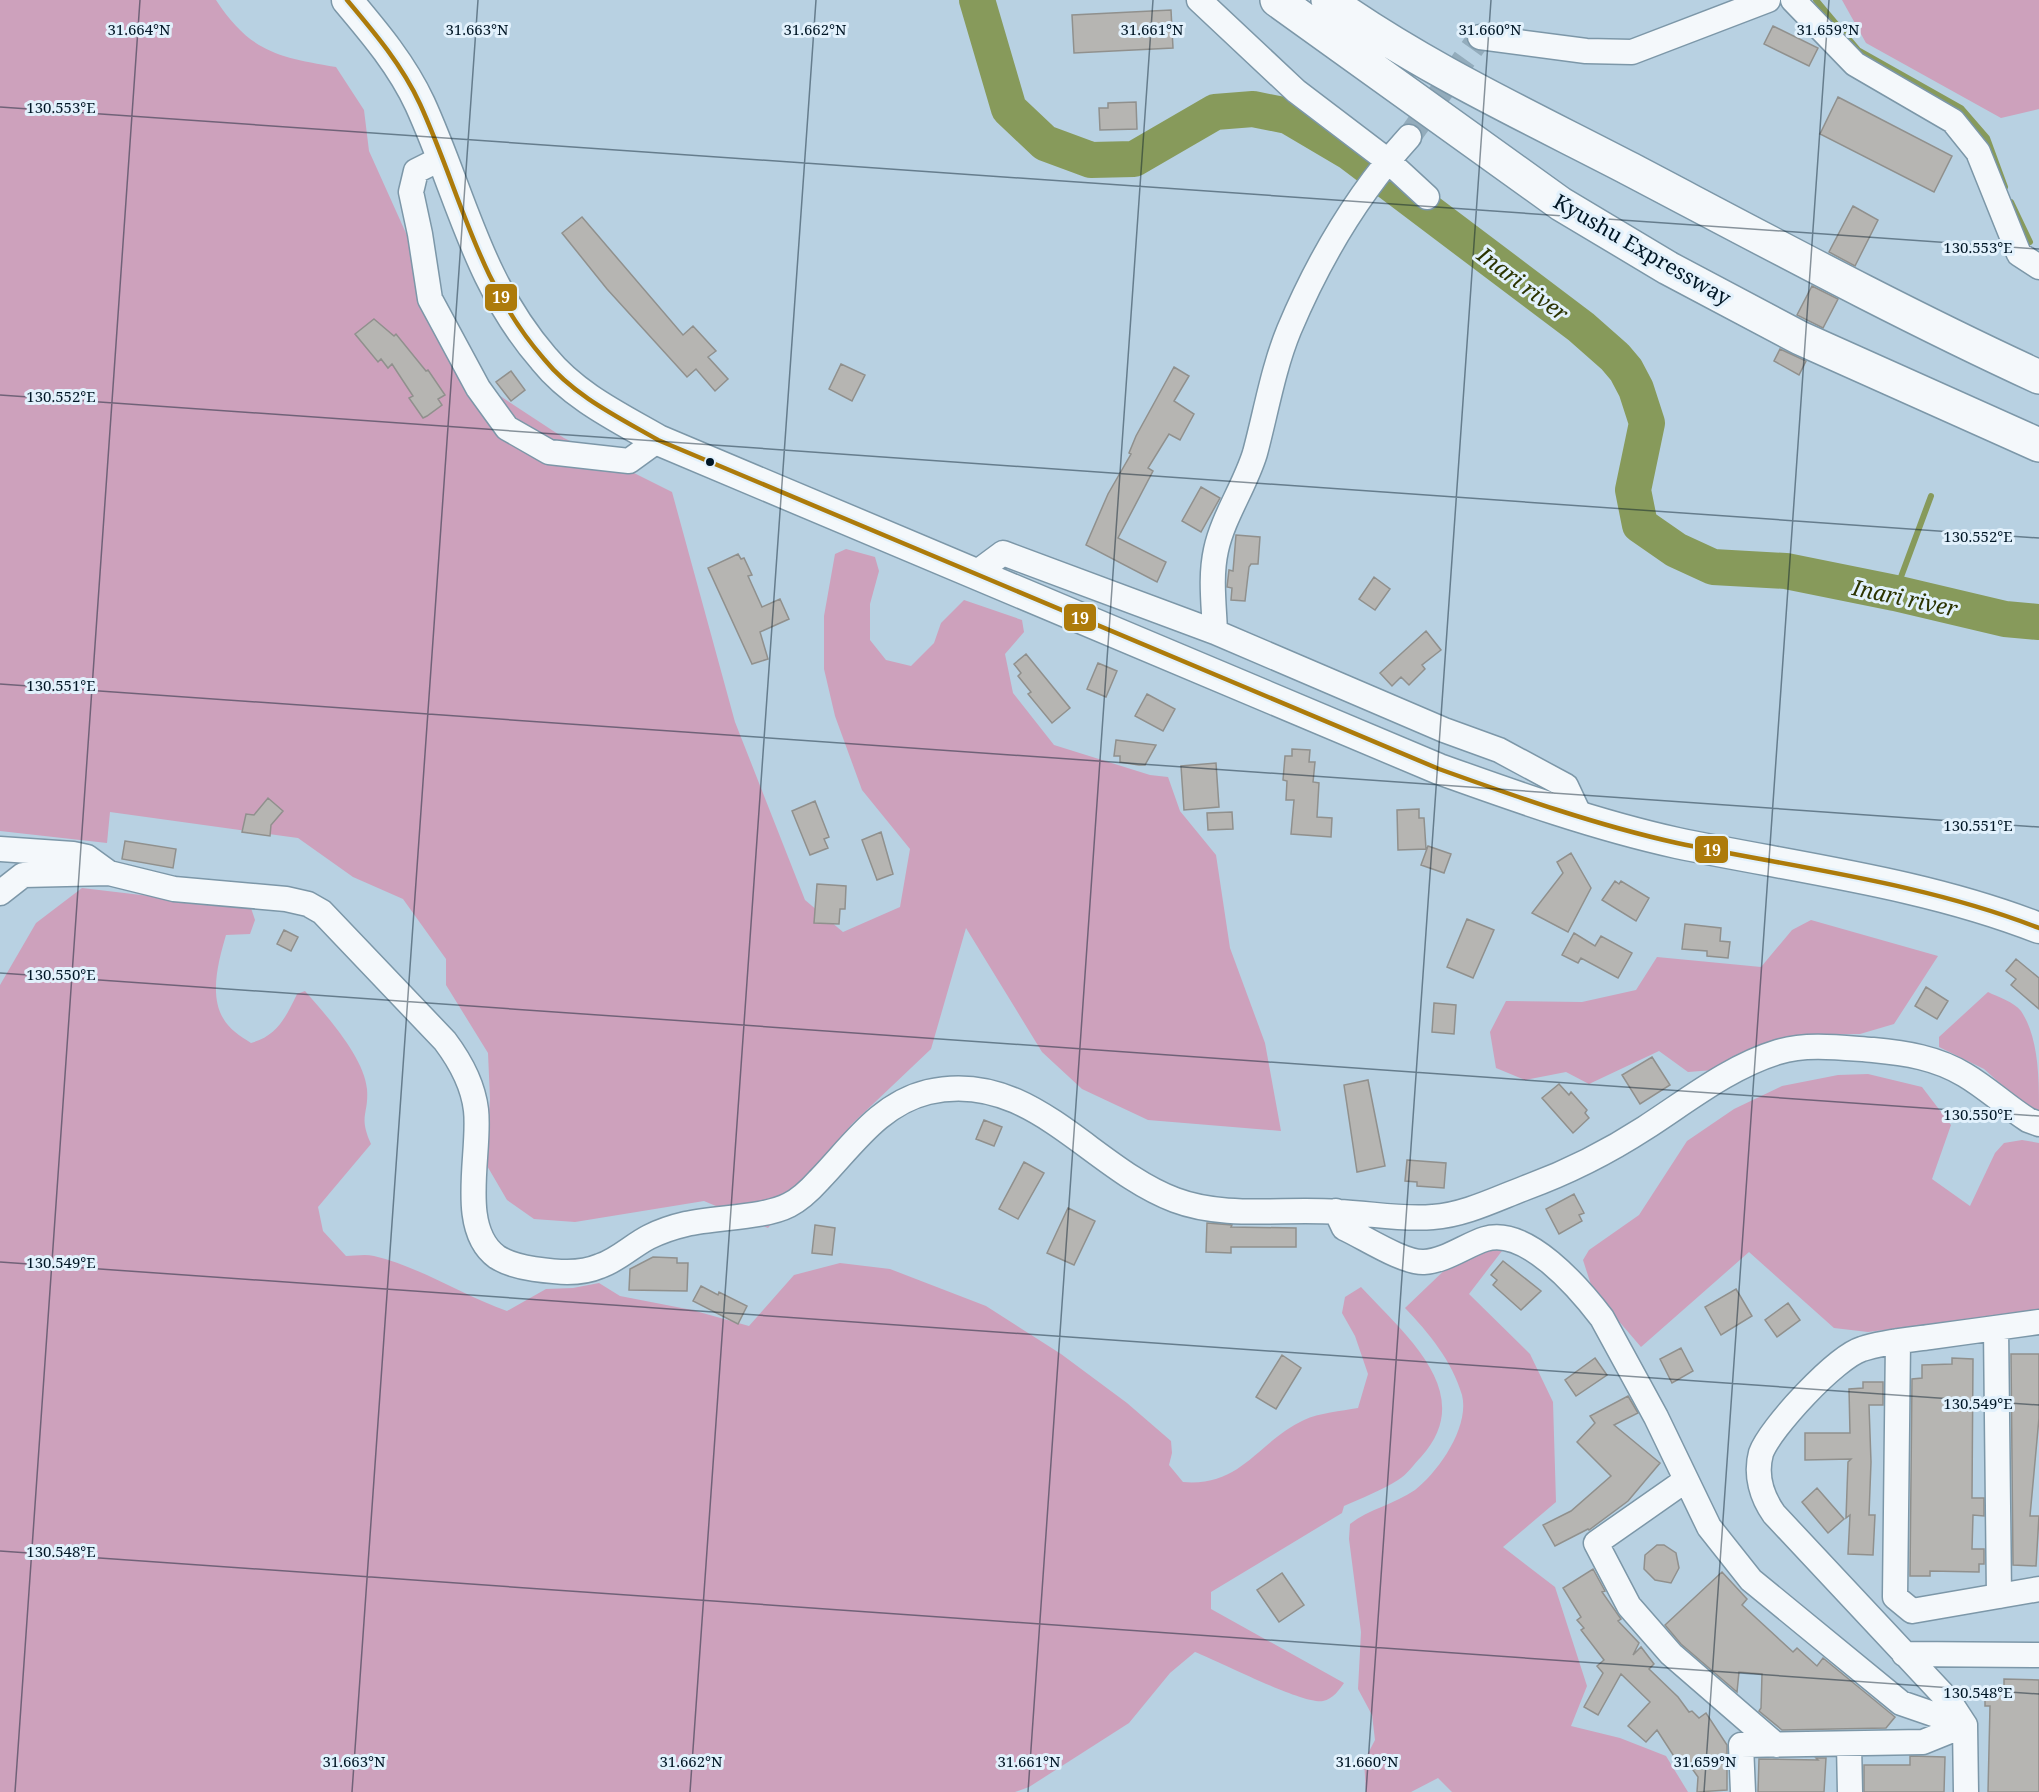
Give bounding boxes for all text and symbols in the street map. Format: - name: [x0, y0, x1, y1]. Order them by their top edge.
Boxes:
- text: 31.664°N: [107, 19, 171, 39]
- text: 31.663°N: [445, 19, 509, 39]
- text: 31.662°N: [783, 19, 847, 39]
- text: 31.661°N: [1120, 19, 1184, 39]
- text: 31.660°N: [1458, 19, 1522, 39]
- text: 31.659°N: [1796, 19, 1860, 39]
- text: 130.553°E: [26, 97, 96, 117]
- street label: Kyushu Expressway: [1549, 187, 1736, 311]
- text: 130.553°E: [1943, 237, 2013, 257]
- water label: Inari river: [1471, 239, 1576, 328]
- line badge: 19: [484, 283, 518, 312]
- text: 19: [492, 286, 510, 308]
- text: 130.552°E: [26, 386, 96, 406]
- unlabelled marker: [704, 456, 716, 468]
- text: 130.552°E: [1943, 526, 2013, 546]
- water label: Inari river: [1849, 571, 1961, 623]
- line badge: 19: [1063, 603, 1097, 632]
- text: 19: [1071, 607, 1089, 629]
- text: 130.551°E: [26, 675, 96, 695]
- text: 130.551°E: [1943, 815, 2013, 835]
- line badge: 19: [1694, 835, 1729, 864]
- text: 19: [1703, 839, 1721, 861]
- text: 130.550°E: [26, 964, 96, 984]
- text: 130.550°E: [1943, 1104, 2013, 1124]
- text: 130.549°E: [26, 1252, 96, 1272]
- text: 130.549°E: [1943, 1393, 2013, 1413]
- text: 130.548°E: [26, 1541, 96, 1561]
- text: 130.548°E: [1943, 1682, 2013, 1702]
- text: 31.663°N: [322, 1751, 386, 1771]
- text: 31.662°N: [659, 1751, 723, 1771]
- text: 31.661°N: [997, 1751, 1061, 1771]
- text: 31.660°N: [1335, 1751, 1399, 1771]
- text: 31.659°N: [1673, 1751, 1737, 1771]

